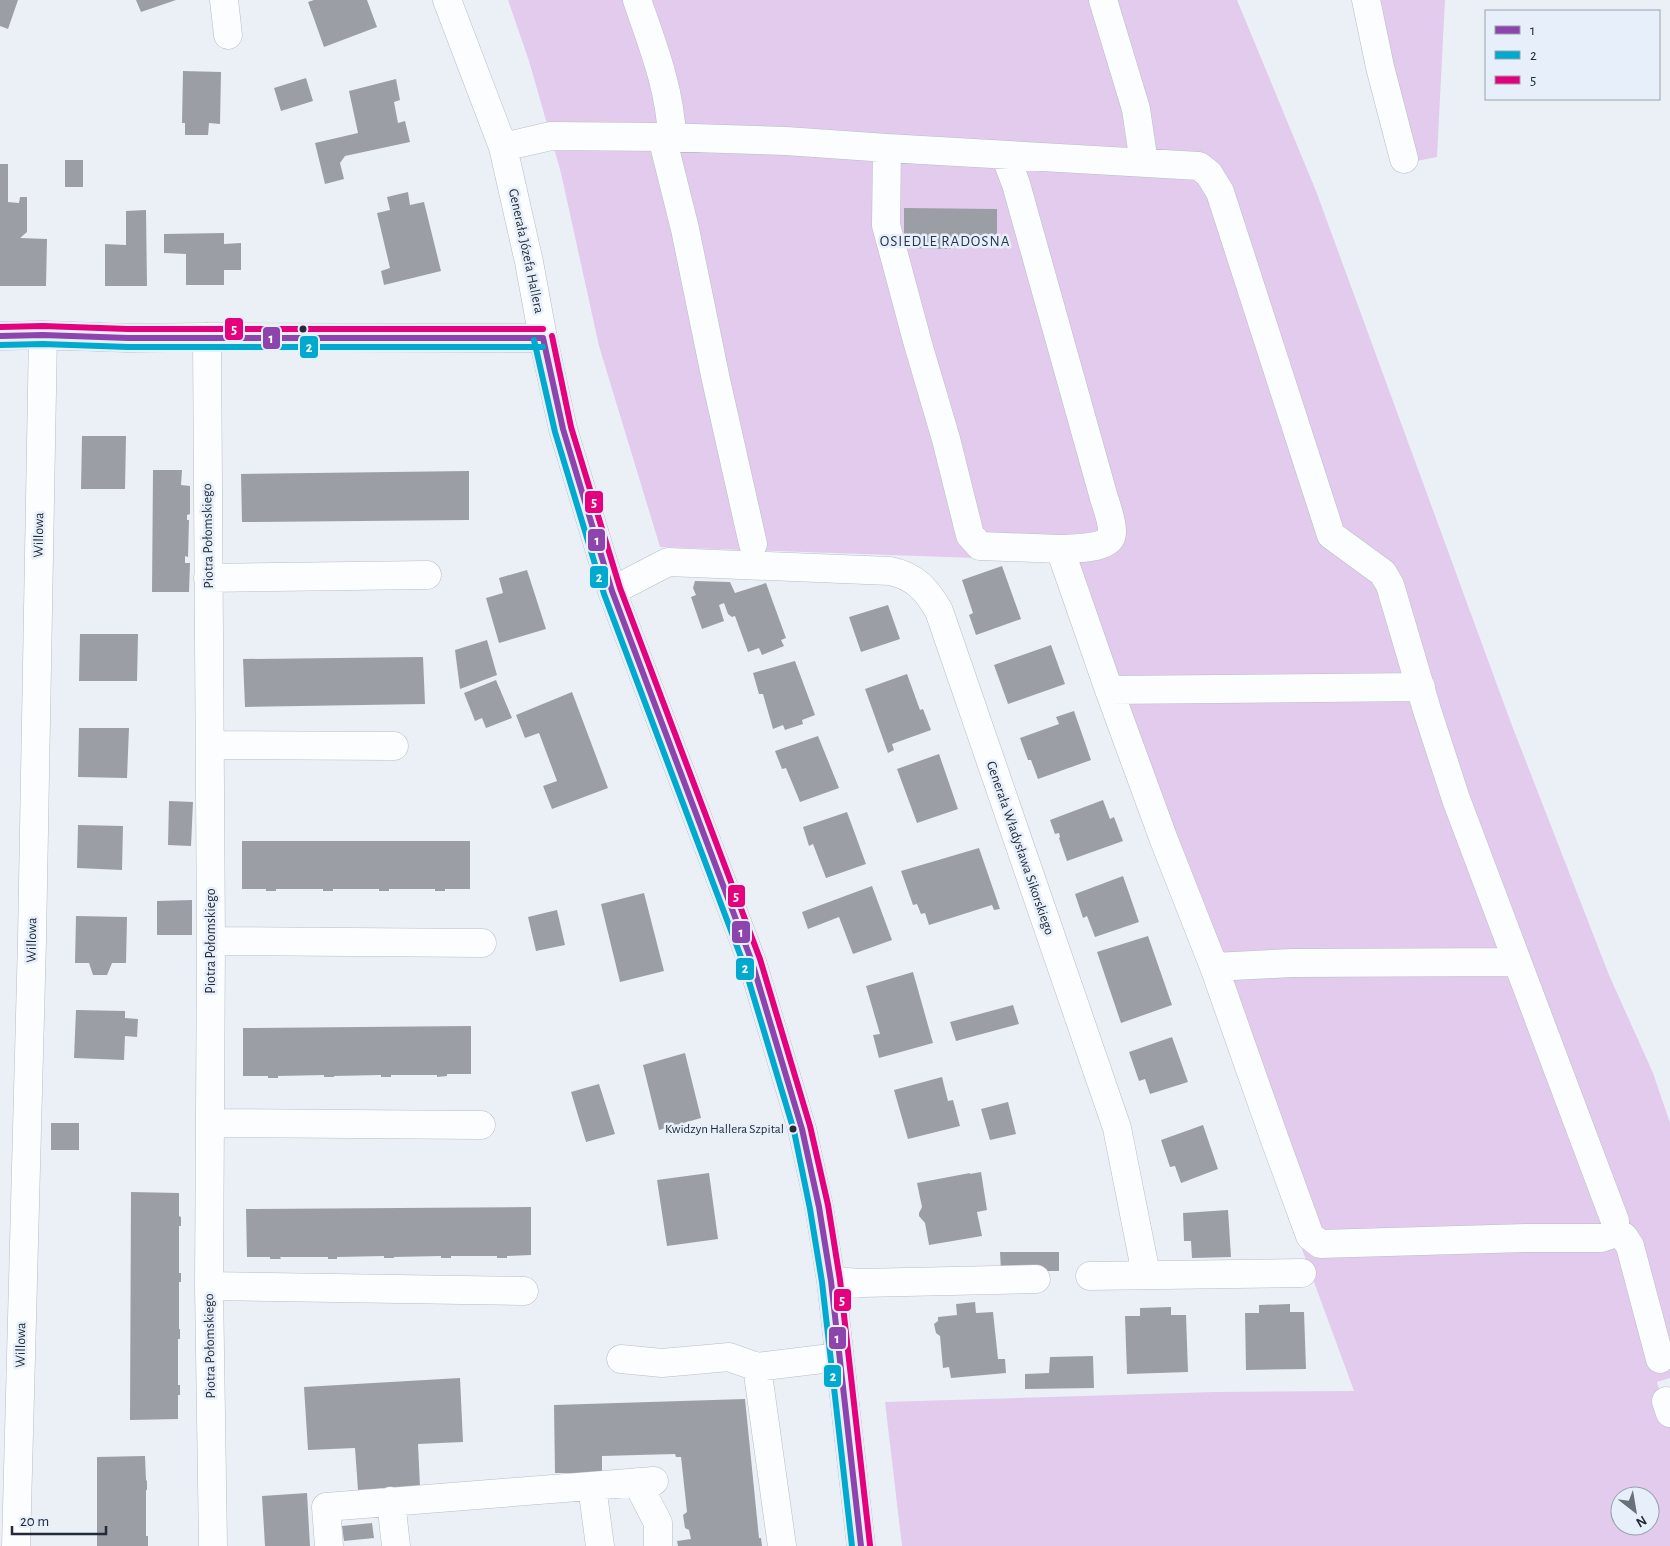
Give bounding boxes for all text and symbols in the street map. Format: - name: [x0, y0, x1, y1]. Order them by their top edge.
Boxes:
- legend: [1485, 10, 1660, 100]
- text: 1: [1530, 23, 1535, 38]
- text: 2: [1530, 48, 1537, 63]
- text: 5: [1530, 73, 1536, 88]
- street label: Generała Józefa Hallera: [506, 187, 546, 315]
- district label: OSIEDLE RADOSNA: [880, 234, 1010, 249]
- line badge: 5: [224, 317, 244, 341]
- text: 5: [231, 323, 237, 337]
- unlabelled marker: [298, 324, 308, 334]
- line badge: 1: [262, 326, 281, 350]
- text: 1: [268, 332, 274, 346]
- line badge: 2: [299, 335, 319, 359]
- text: 2: [306, 341, 313, 355]
- street label: Piotra Połomskiego: [200, 483, 216, 589]
- line badge: 5: [584, 490, 604, 514]
- text: 5: [591, 496, 597, 510]
- street label: Willowa: [32, 512, 46, 558]
- line badge: 1: [587, 528, 606, 552]
- text: 1: [594, 534, 600, 548]
- line badge: 2: [589, 565, 609, 589]
- text: 2: [596, 571, 603, 585]
- street label: Generała Władysława Sikorskiego: [984, 759, 1056, 937]
- line badge: 5: [727, 884, 746, 908]
- street label: Piotra Połomskiego: [204, 888, 218, 994]
- text: 5: [733, 890, 739, 904]
- street label: Willowa: [25, 917, 39, 963]
- line badge: 1: [731, 920, 751, 944]
- text: 1: [738, 926, 744, 940]
- line badge: 2: [735, 957, 755, 981]
- text: 2: [742, 962, 749, 976]
- place label: Kwidzyn Hallera Szpital: [665, 1123, 784, 1136]
- marker: Kwidzyn Hallera Szpital: [788, 1124, 798, 1134]
- line badge: 5: [833, 1288, 852, 1312]
- street label: Piotra Połomskiego: [202, 1293, 218, 1399]
- text: 5: [839, 1294, 845, 1308]
- street label: Willowa: [14, 1322, 28, 1368]
- line badge: 1: [828, 1326, 847, 1350]
- text: 1: [834, 1332, 840, 1346]
- line badge: 2: [823, 1364, 842, 1388]
- text: 2: [830, 1370, 837, 1384]
- north arrow: [1610, 1486, 1660, 1536]
- scale bar: [12, 1504, 106, 1536]
- text: N: [1633, 1513, 1649, 1530]
- text: 20 m: [20, 1514, 49, 1529]

